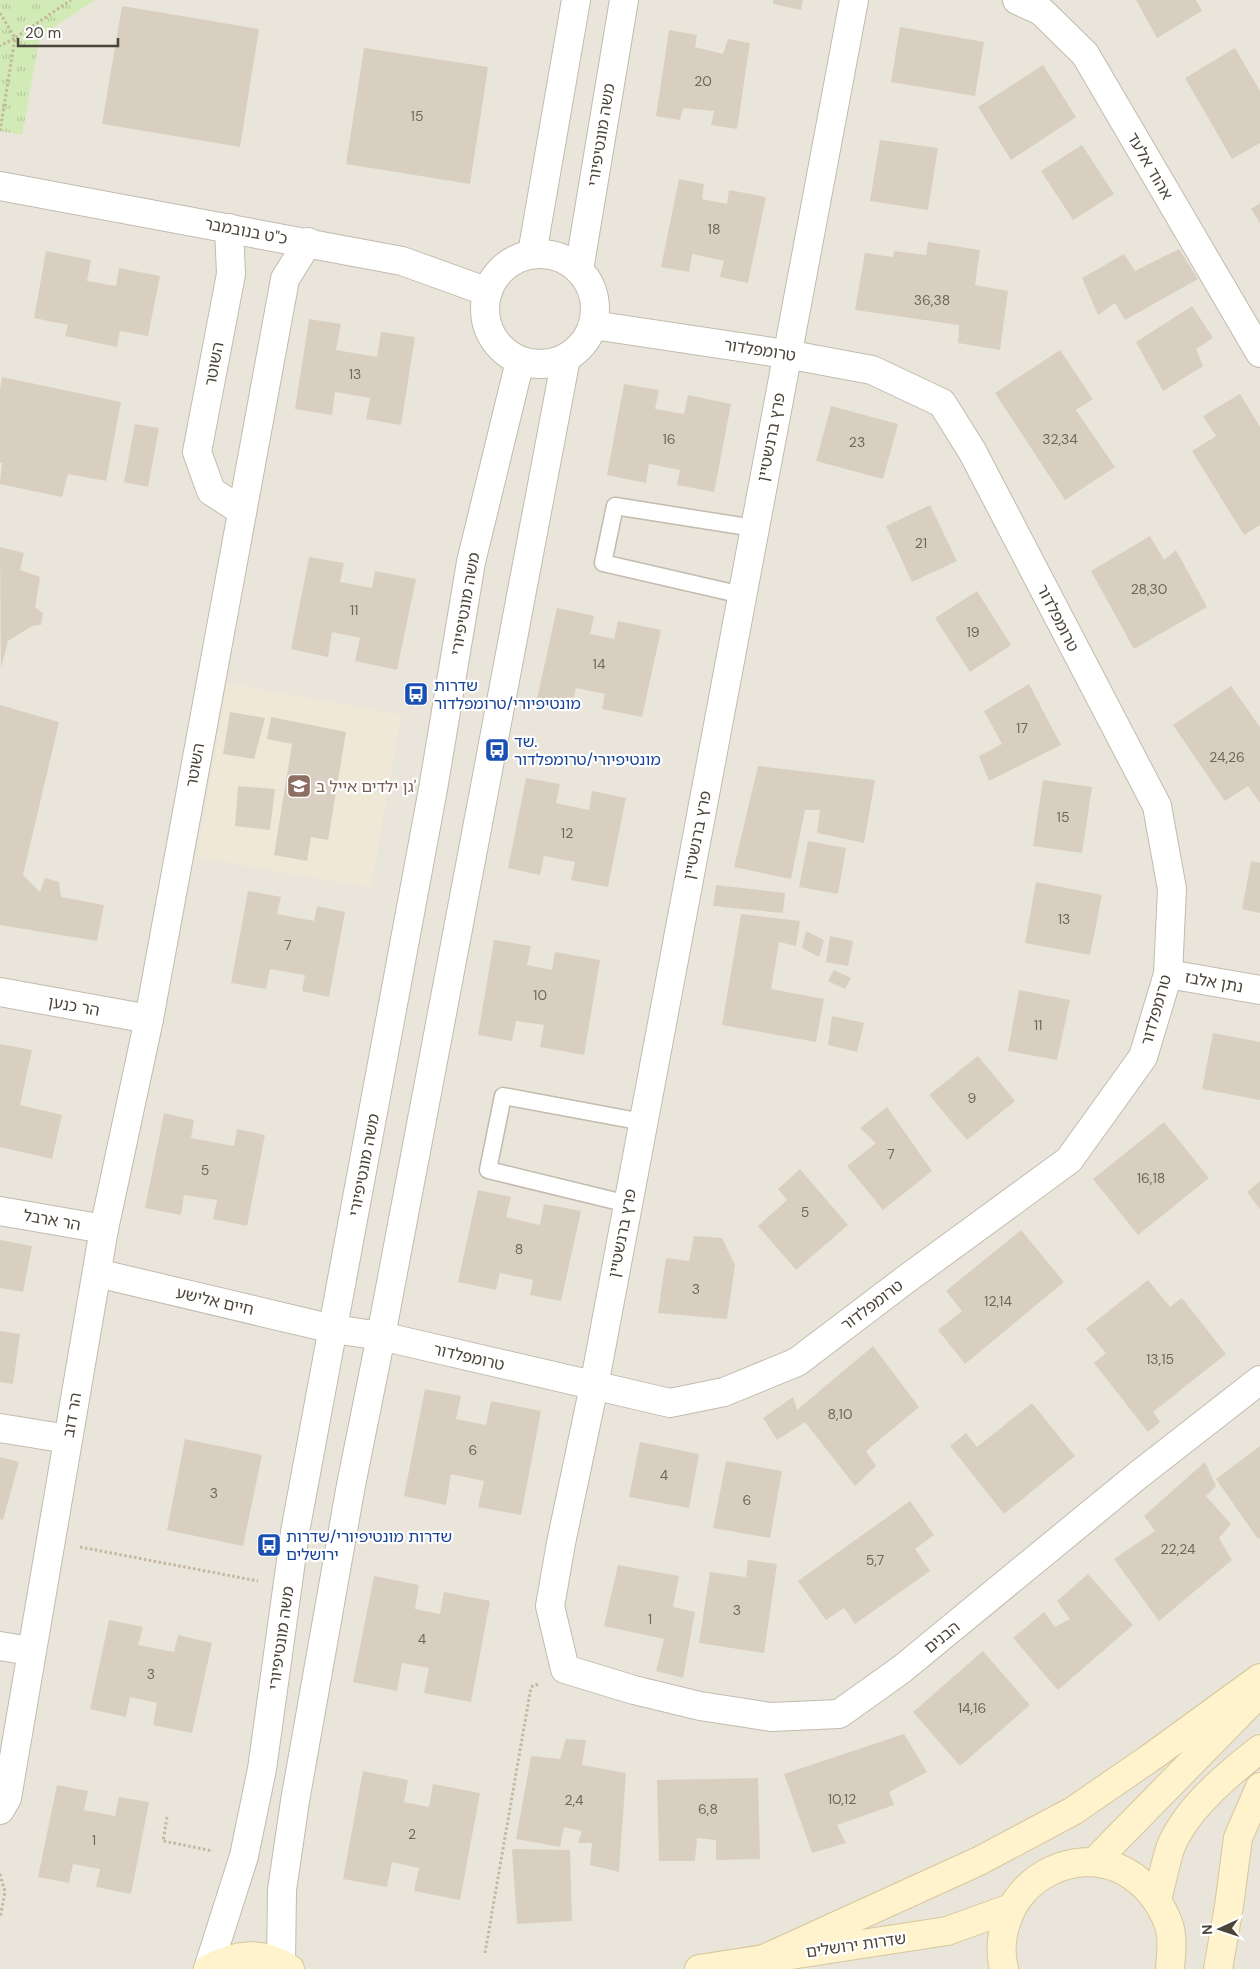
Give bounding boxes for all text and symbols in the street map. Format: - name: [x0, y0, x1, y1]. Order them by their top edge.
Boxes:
- scale bar: [18, 15, 118, 47]
- text: 20 m: [25, 23, 61, 43]
- house number: 20: [694, 72, 712, 90]
- street label: משה מונטיפיורי: [582, 82, 620, 188]
- house number: 15: [411, 107, 423, 125]
- street label: אהוד אלעד: [1122, 129, 1178, 203]
- street label: כ"ט בנובמבר: [203, 213, 289, 249]
- house number: 18: [708, 220, 720, 238]
- house number: 36,38: [914, 291, 950, 309]
- street label: טרומפלדור: [722, 334, 798, 366]
- street label: השוטר: [199, 340, 229, 388]
- house number: 13: [349, 365, 361, 383]
- street label: פרץ ברנשטיין: [752, 391, 790, 483]
- house number: 16: [662, 430, 676, 448]
- house number: 32,34: [1042, 430, 1078, 448]
- house number: 23: [849, 433, 865, 451]
- house number: 21: [915, 534, 927, 552]
- street label: משה מונטיפיורי: [446, 551, 484, 657]
- house number: 28,30: [1131, 580, 1167, 598]
- street label: טרומפלדור: [1032, 581, 1084, 655]
- house number: 11: [350, 601, 358, 619]
- house number: 19: [966, 623, 980, 641]
- house number: 14: [593, 655, 606, 673]
- place label: שדרות מונטיפיורי/טרומפלדור: [434, 675, 581, 714]
- bus stop icon: שדרות מונטיפיורי/טרומפלדור: [403, 681, 429, 707]
- house number: 17: [1016, 719, 1028, 737]
- place label: שד. מונטיפיורי/טרומפלדור: [514, 731, 661, 770]
- bus stop icon: שד. מונטיפיורי/טרומפלדור: [484, 737, 510, 763]
- street label: השוטר: [181, 741, 209, 789]
- house number: 24,26: [1209, 748, 1245, 766]
- school or university icon: גן ילדים אייל ב': [286, 773, 312, 799]
- place label: גן ילדים אייל ב': [316, 776, 416, 797]
- street label: פרץ ברנשטיין: [678, 789, 716, 881]
- house number: 15: [1057, 808, 1069, 826]
- house number: 12: [561, 824, 573, 842]
- house number: 13: [1058, 910, 1070, 928]
- house number: 7: [284, 936, 292, 954]
- street label: נתן אלבז: [1183, 967, 1245, 997]
- street label: טרומפלדור: [1136, 972, 1176, 1048]
- house number: 10: [533, 986, 547, 1004]
- street label: הר כנען: [47, 991, 101, 1021]
- house number: 11: [1034, 1016, 1042, 1034]
- house number: 9: [968, 1089, 977, 1107]
- street label: משה מונטיפיורי: [344, 1112, 384, 1218]
- house number: 7: [887, 1145, 895, 1163]
- house number: 5: [201, 1161, 209, 1179]
- house number: 16,18: [1137, 1169, 1165, 1187]
- street label: פרץ ברנשטיין: [603, 1187, 641, 1279]
- house number: 5: [801, 1203, 809, 1221]
- street label: הר ארבל: [22, 1205, 82, 1235]
- house number: 8: [515, 1240, 523, 1258]
- street label: טרומפלדור: [837, 1275, 907, 1335]
- house number: 3: [692, 1280, 700, 1298]
- street label: חיים אלישע: [174, 1282, 256, 1320]
- house number: 12,14: [984, 1292, 1012, 1310]
- street label: טרומפלדור: [431, 1339, 507, 1375]
- house number: 13,15: [1146, 1350, 1174, 1368]
- street label: הר דוב: [58, 1391, 86, 1439]
- house number: 8,10: [827, 1405, 853, 1423]
- house number: 6: [469, 1441, 477, 1459]
- house number: 4: [660, 1466, 669, 1484]
- house number: 3: [210, 1484, 218, 1502]
- house number: 6: [743, 1491, 751, 1509]
- place label: שדרות מונטיפיורי/שדרות ירושלים: [286, 1526, 452, 1565]
- bus stop icon: שדרות מונטיפיורי/שדרות ירושלים: [256, 1532, 282, 1558]
- house number: 22,24: [1161, 1540, 1196, 1558]
- house number: 5,7: [866, 1551, 884, 1569]
- street label: משה מונטיפיורי: [263, 1585, 299, 1691]
- house number: 3: [733, 1601, 741, 1619]
- house number: 1: [648, 1610, 652, 1628]
- street label: הבנים: [920, 1616, 964, 1658]
- house number: 4: [418, 1630, 427, 1648]
- house number: 3: [147, 1665, 155, 1683]
- house number: 14,16: [958, 1699, 986, 1717]
- house number: 10,12: [828, 1790, 856, 1808]
- house number: 2,4: [564, 1791, 584, 1809]
- house number: 6,8: [698, 1800, 718, 1818]
- house number: 2: [408, 1825, 416, 1843]
- house number: 1: [92, 1831, 96, 1849]
- north arrow: [1195, 1904, 1245, 1954]
- text: N: [1198, 1924, 1216, 1935]
- street label: שדרות ירושלים: [805, 1928, 907, 1962]

